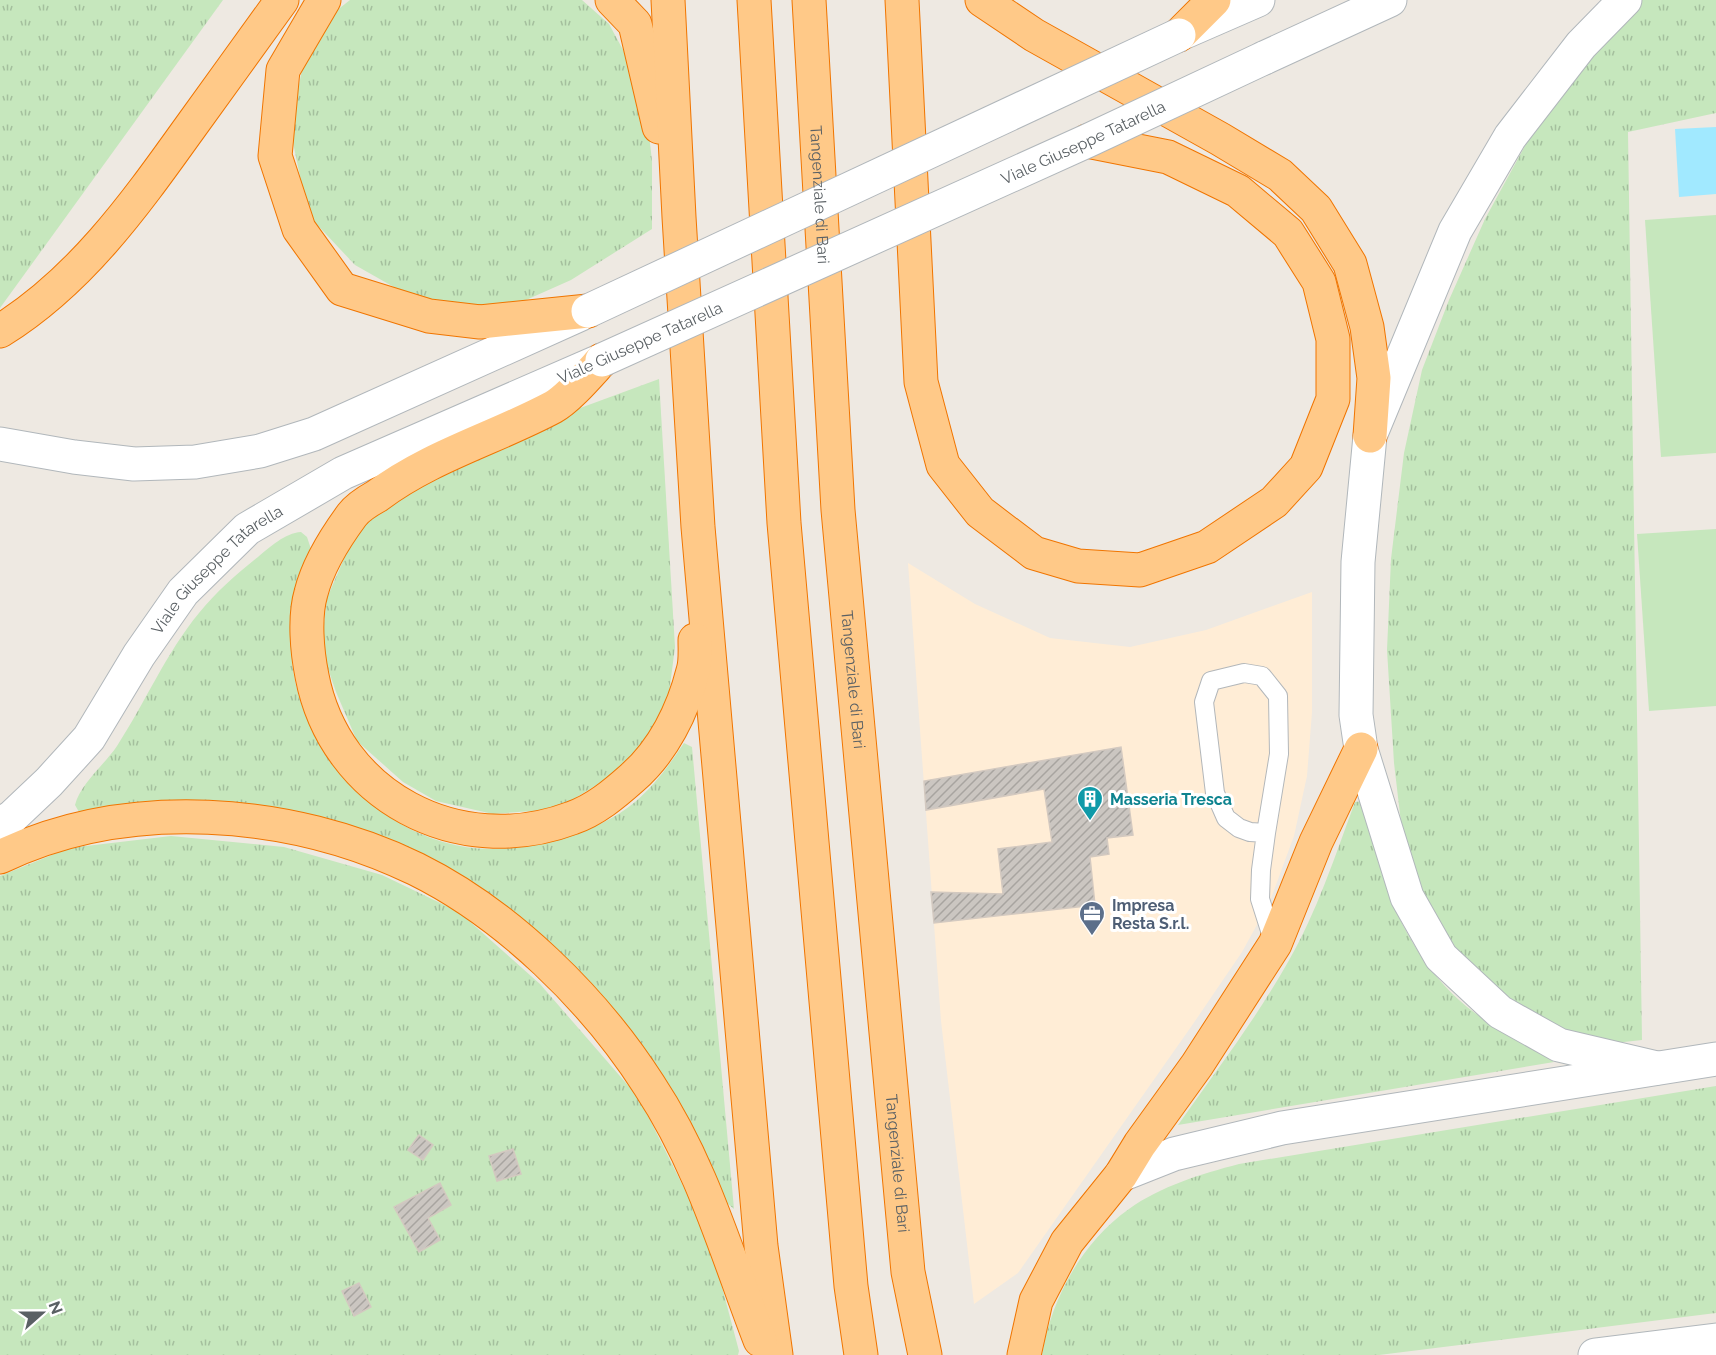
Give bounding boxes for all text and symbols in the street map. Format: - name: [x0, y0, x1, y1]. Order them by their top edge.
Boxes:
- street label: Viale Giuseppe Tatarella: [998, 96, 1168, 188]
- street label: Tangenziale di Bari: [807, 125, 833, 265]
- street label: Viale Giuseppe Tatarella: [555, 298, 725, 388]
- street label: Viale Giuseppe Tatarella: [147, 501, 286, 638]
- street label: Tangenziale di Bari: [838, 609, 869, 749]
- building icon: Masseria Tresca: [1075, 784, 1105, 822]
- place label: Masseria Tresca: [1110, 790, 1232, 809]
- place label: Impresa Resta S.r.l.: [1112, 896, 1189, 933]
- office icon: Impresa Resta S.r.l.: [1077, 899, 1107, 937]
- street label: Tangenziale di Bari: [882, 1093, 914, 1233]
- north arrow: [12, 1283, 72, 1343]
- text: N: [44, 1299, 67, 1317]

